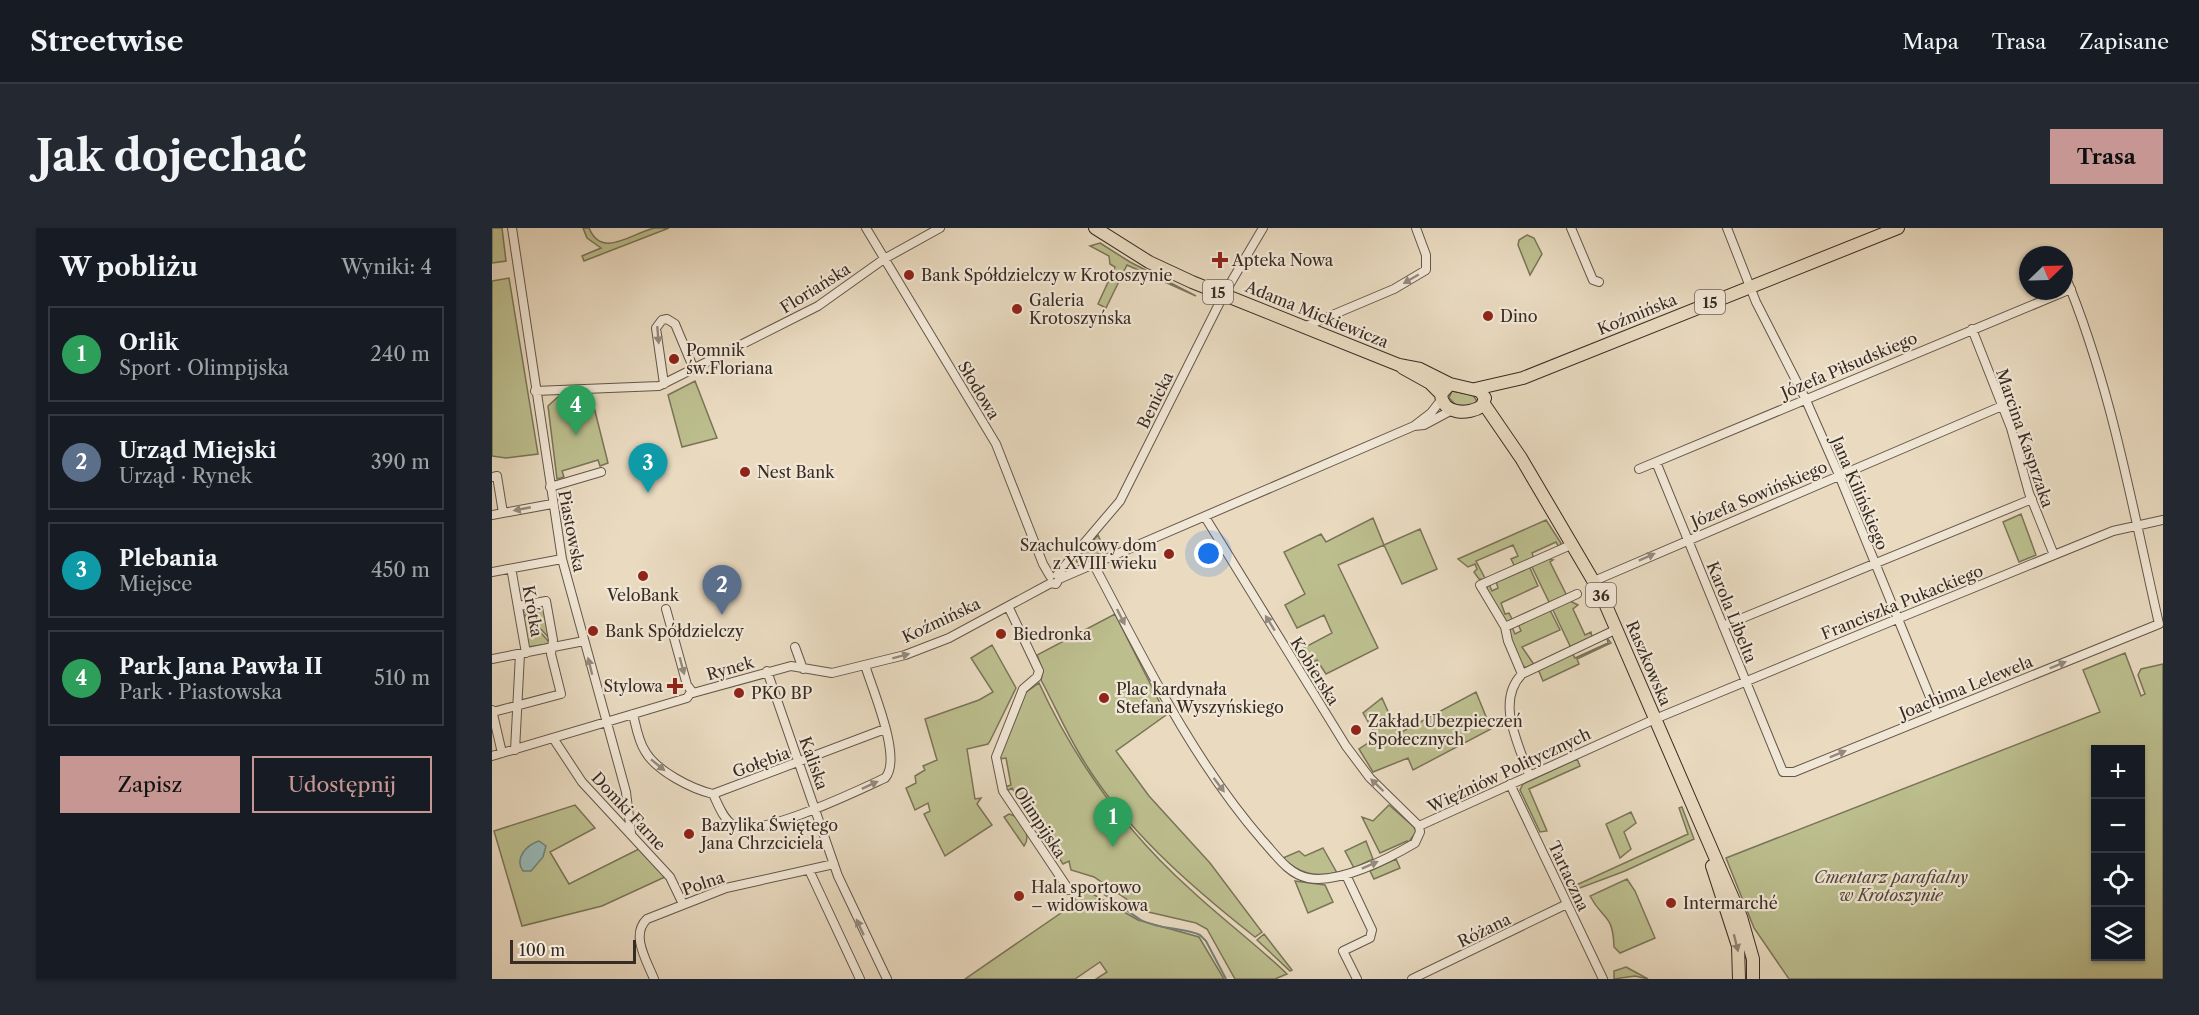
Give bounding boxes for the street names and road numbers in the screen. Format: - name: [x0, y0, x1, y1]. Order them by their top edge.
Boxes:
- street label: Floriańska: [776, 258, 854, 317]
- street label: Adama Mickiewicza: [1242, 276, 1392, 352]
- road number: 15: [1203, 280, 1233, 304]
- street label: Koźmińska: [1594, 289, 1680, 339]
- road number: 15: [1695, 290, 1725, 314]
- street label: Józefa Piłsudskiego: [1775, 327, 1920, 404]
- street label: Słodowa: [954, 357, 1004, 423]
- street label: Marcina Kasprzaka: [1992, 366, 2058, 510]
- street label: Benicka: [1133, 368, 1178, 432]
- street label: Jana Kilińskiego: [1826, 430, 1893, 553]
- street label: Józefa Sowińskiego: [1685, 456, 1830, 533]
- street label: Piastowska: [554, 488, 590, 574]
- street label: Karola Libelta: [1703, 559, 1762, 666]
- street label: Franciszka Pukackiego: [1818, 560, 1986, 644]
- road number: 36: [1586, 583, 1616, 607]
- street label: Krótka: [519, 584, 547, 639]
- street label: Koźmińska: [899, 593, 984, 647]
- street label: Raszkowska: [1622, 617, 1676, 709]
- street label: Kobierska: [1286, 633, 1344, 709]
- street label: Joachima Lelewela: [1894, 651, 2036, 724]
- street label: Rynek: [704, 652, 757, 684]
- street label: Więźniów Politycznych: [1423, 723, 1594, 817]
- street label: Kaliska: [795, 734, 833, 793]
- street label: Gołębia: [730, 742, 793, 782]
- street label: Domki Farne: [588, 768, 670, 854]
- street label: Olimpijska: [1009, 782, 1071, 862]
- street label: Tartaczna: [1544, 838, 1594, 915]
- street label: Polna: [679, 866, 727, 899]
- street label: Różana: [1454, 908, 1514, 951]

